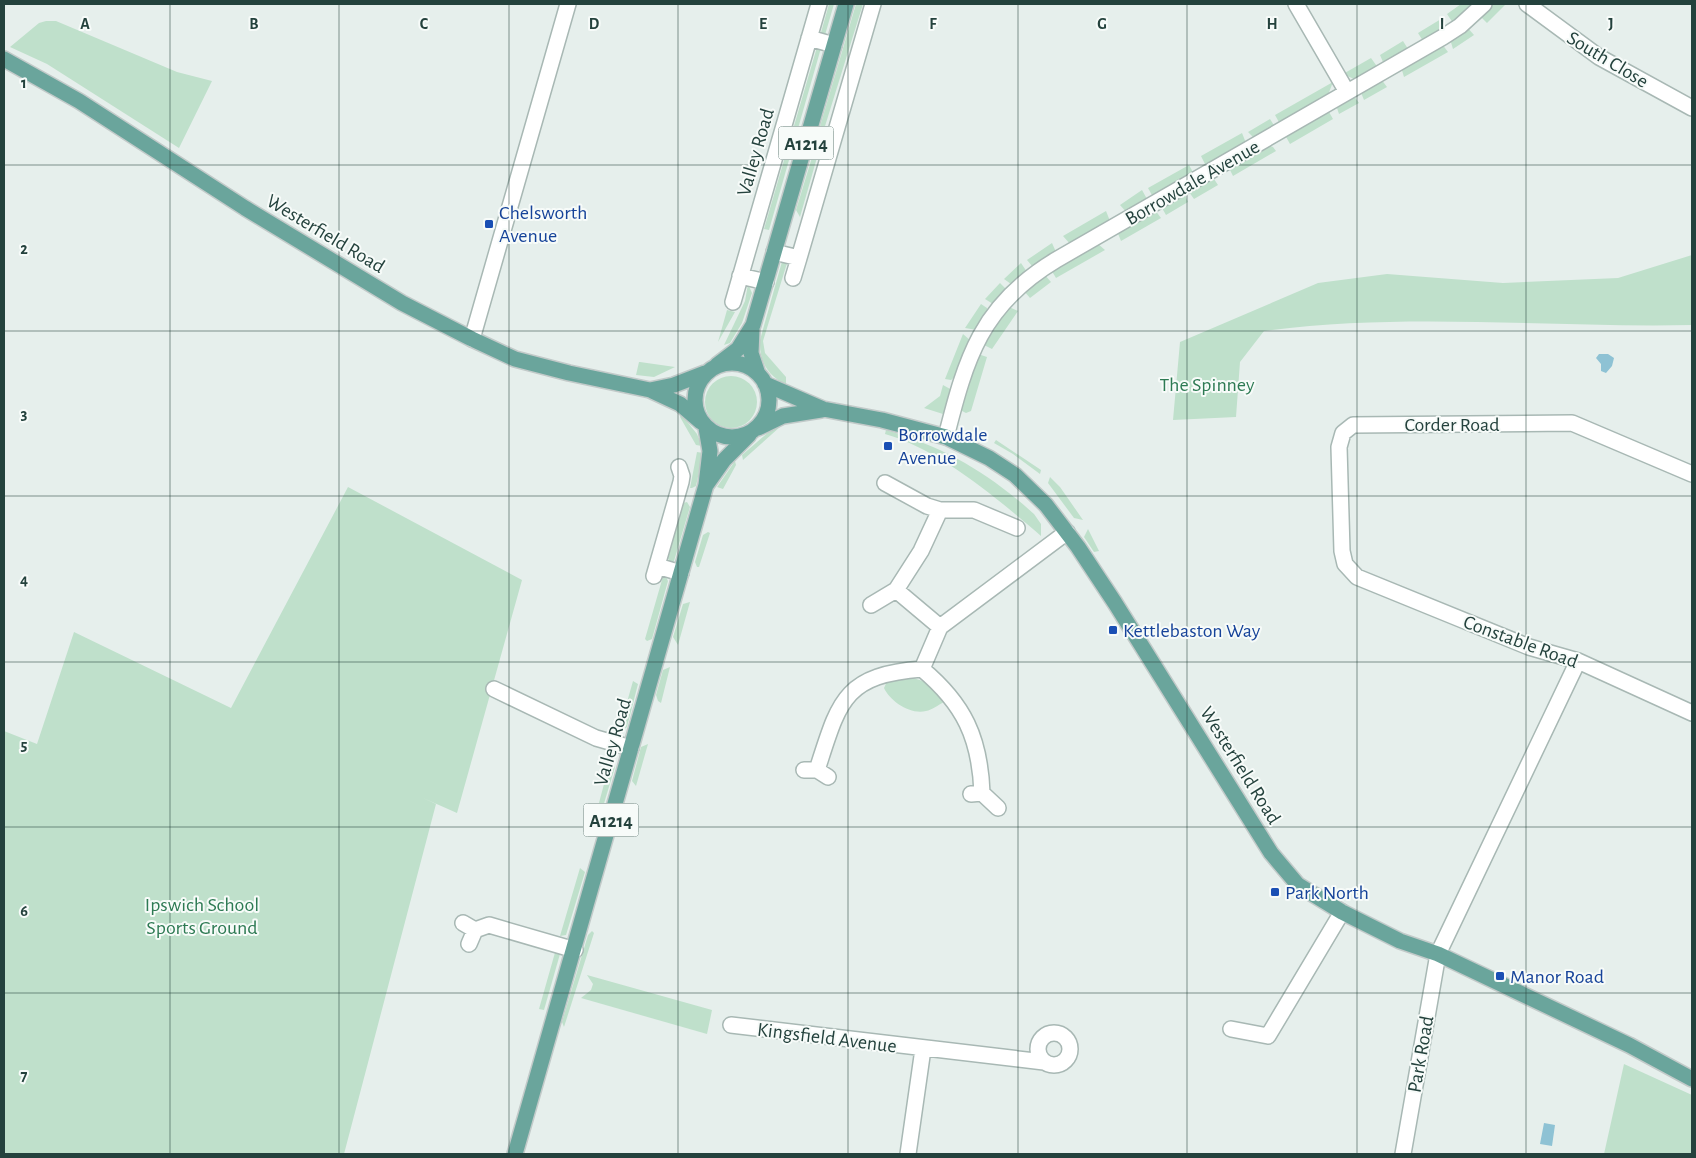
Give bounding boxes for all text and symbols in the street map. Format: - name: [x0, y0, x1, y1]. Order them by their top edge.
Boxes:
- text: A: [80, 16, 90, 32]
- text: B: [249, 16, 259, 32]
- text: C: [420, 16, 429, 32]
- text: D: [589, 16, 600, 32]
- text: E: [759, 16, 767, 32]
- text: F: [929, 16, 937, 32]
- text: G: [1097, 16, 1107, 32]
- text: H: [1266, 16, 1278, 32]
- text: I: [1440, 16, 1444, 32]
- text: J: [1608, 16, 1614, 32]
- street label: South Close: [1563, 28, 1652, 92]
- text: 1: [21, 75, 27, 91]
- street label: Valley Road: [734, 106, 778, 198]
- road number: A1214: [778, 126, 834, 160]
- street label: Borrowdale Avenue: [1122, 136, 1263, 229]
- street label: Westerfield Road: [263, 191, 388, 277]
- place label: Chelsworth Avenue: [499, 203, 587, 246]
- marker: Chelsworth Avenue: [483, 218, 495, 230]
- text: 2: [20, 241, 28, 257]
- park label: The Spinney: [1159, 375, 1255, 395]
- text: 3: [21, 406, 28, 422]
- street label: Corder Road: [1404, 415, 1500, 435]
- place label: Borrowdale Avenue: [898, 425, 988, 468]
- marker: Borrowdale Avenue: [882, 440, 894, 452]
- text: 4: [20, 572, 28, 588]
- street label: Constable Road: [1461, 612, 1581, 672]
- place label: Kettlebaston Way: [1123, 621, 1261, 641]
- marker: Kettlebaston Way: [1107, 624, 1119, 636]
- street label: Valley Road: [591, 696, 635, 788]
- street label: Westerfield Road: [1196, 703, 1284, 828]
- text: 5: [21, 737, 28, 753]
- road number: A1214: [584, 804, 638, 836]
- place label: Park North: [1285, 883, 1369, 903]
- marker: Park North: [1269, 886, 1281, 898]
- park label: Ipswich School Sports Ground: [145, 895, 259, 938]
- text: 6: [20, 903, 28, 919]
- place label: Manor Road: [1510, 967, 1604, 987]
- marker: Manor Road: [1494, 970, 1506, 982]
- street label: Park Road: [1404, 1014, 1438, 1094]
- street label: Kingsfield Avenue: [756, 1020, 898, 1056]
- text: 7: [21, 1068, 28, 1084]

